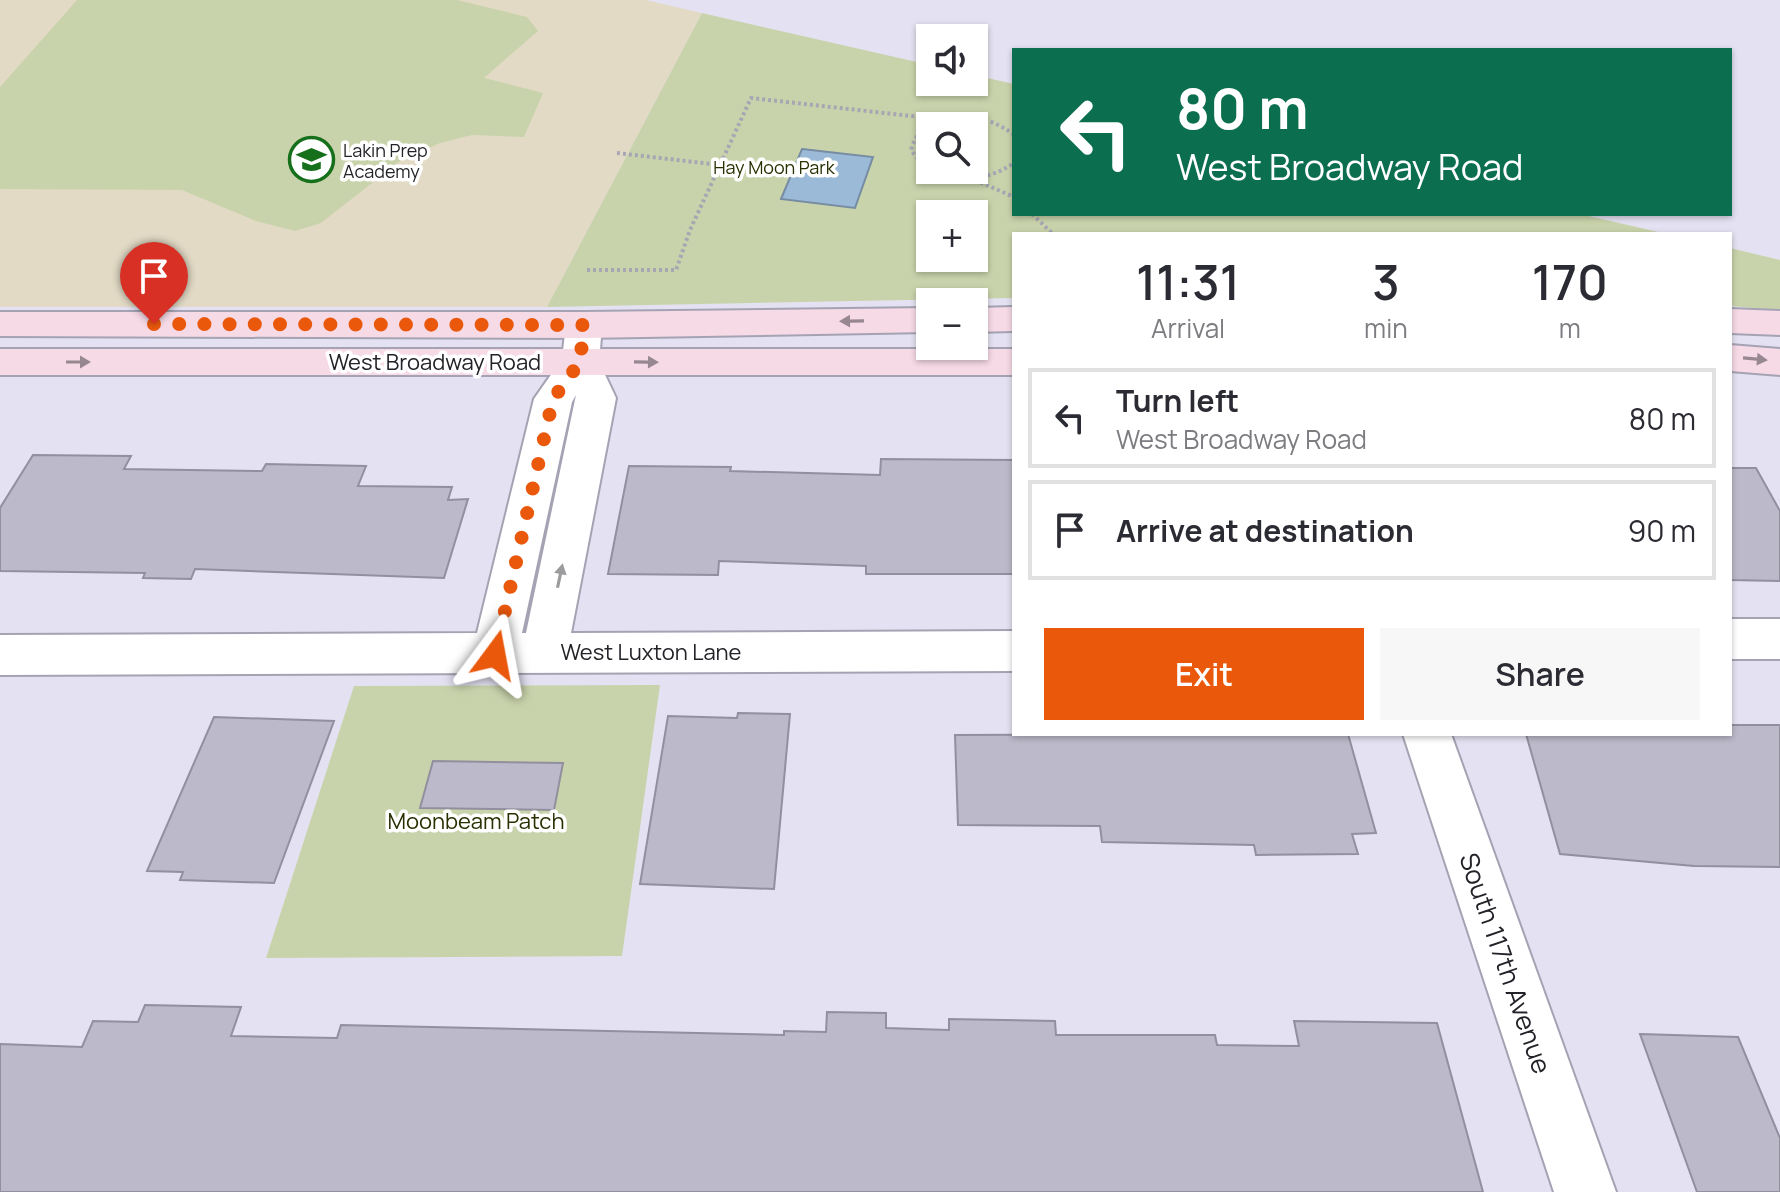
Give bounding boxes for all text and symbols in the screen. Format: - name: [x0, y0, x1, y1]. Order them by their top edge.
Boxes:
- map controls: [916, 24, 988, 360]
- button: sound: [916, 24, 988, 96]
- text: 80 m: [1176, 69, 1309, 146]
- icon: left: [1044, 80, 1148, 184]
- button: search: [916, 112, 988, 184]
- school or university icon: Lakin Prep Academy: [288, 136, 336, 184]
- place label: Lakin Prep Academy: [343, 138, 428, 183]
- text: West Broadway Road: [1176, 142, 1523, 191]
- park label: Hay Moon Park: [713, 155, 836, 179]
- button: +: [916, 200, 988, 272]
- pin: [120, 242, 188, 324]
- text: 11:31: [1136, 249, 1240, 314]
- text: 3: [1372, 249, 1400, 314]
- text: 170: [1532, 249, 1608, 314]
- icon: arrive: [132, 254, 176, 298]
- button: −: [916, 288, 988, 360]
- text: Arrival: [1151, 310, 1225, 346]
- text: min: [1364, 310, 1408, 346]
- text: m: [1559, 310, 1581, 346]
- one-way arrow: [839, 315, 864, 328]
- street label: West Broadway Road: [329, 347, 541, 377]
- one-way arrow: [1743, 353, 1768, 366]
- one-way arrow: [66, 356, 91, 368]
- one-way arrow: [634, 356, 659, 369]
- text: Turn left: [1116, 380, 1239, 421]
- icon: left: [1048, 396, 1092, 440]
- text: 80 m: [1629, 398, 1696, 439]
- text: West Broadway Road: [1116, 421, 1367, 457]
- icon: arrive: [1048, 508, 1092, 552]
- text: Arrive at destination: [1116, 510, 1414, 551]
- text: 90 m: [1628, 510, 1696, 551]
- one-way arrow: [554, 564, 567, 589]
- position arrow: [453, 613, 537, 697]
- button: Exit: [1044, 628, 1364, 720]
- button: Share: [1380, 628, 1700, 720]
- street label: West Luxton Lane: [561, 637, 742, 667]
- park label: Moonbeam Patch: [387, 806, 565, 836]
- street label: South 117th Avenue: [1451, 848, 1561, 1078]

